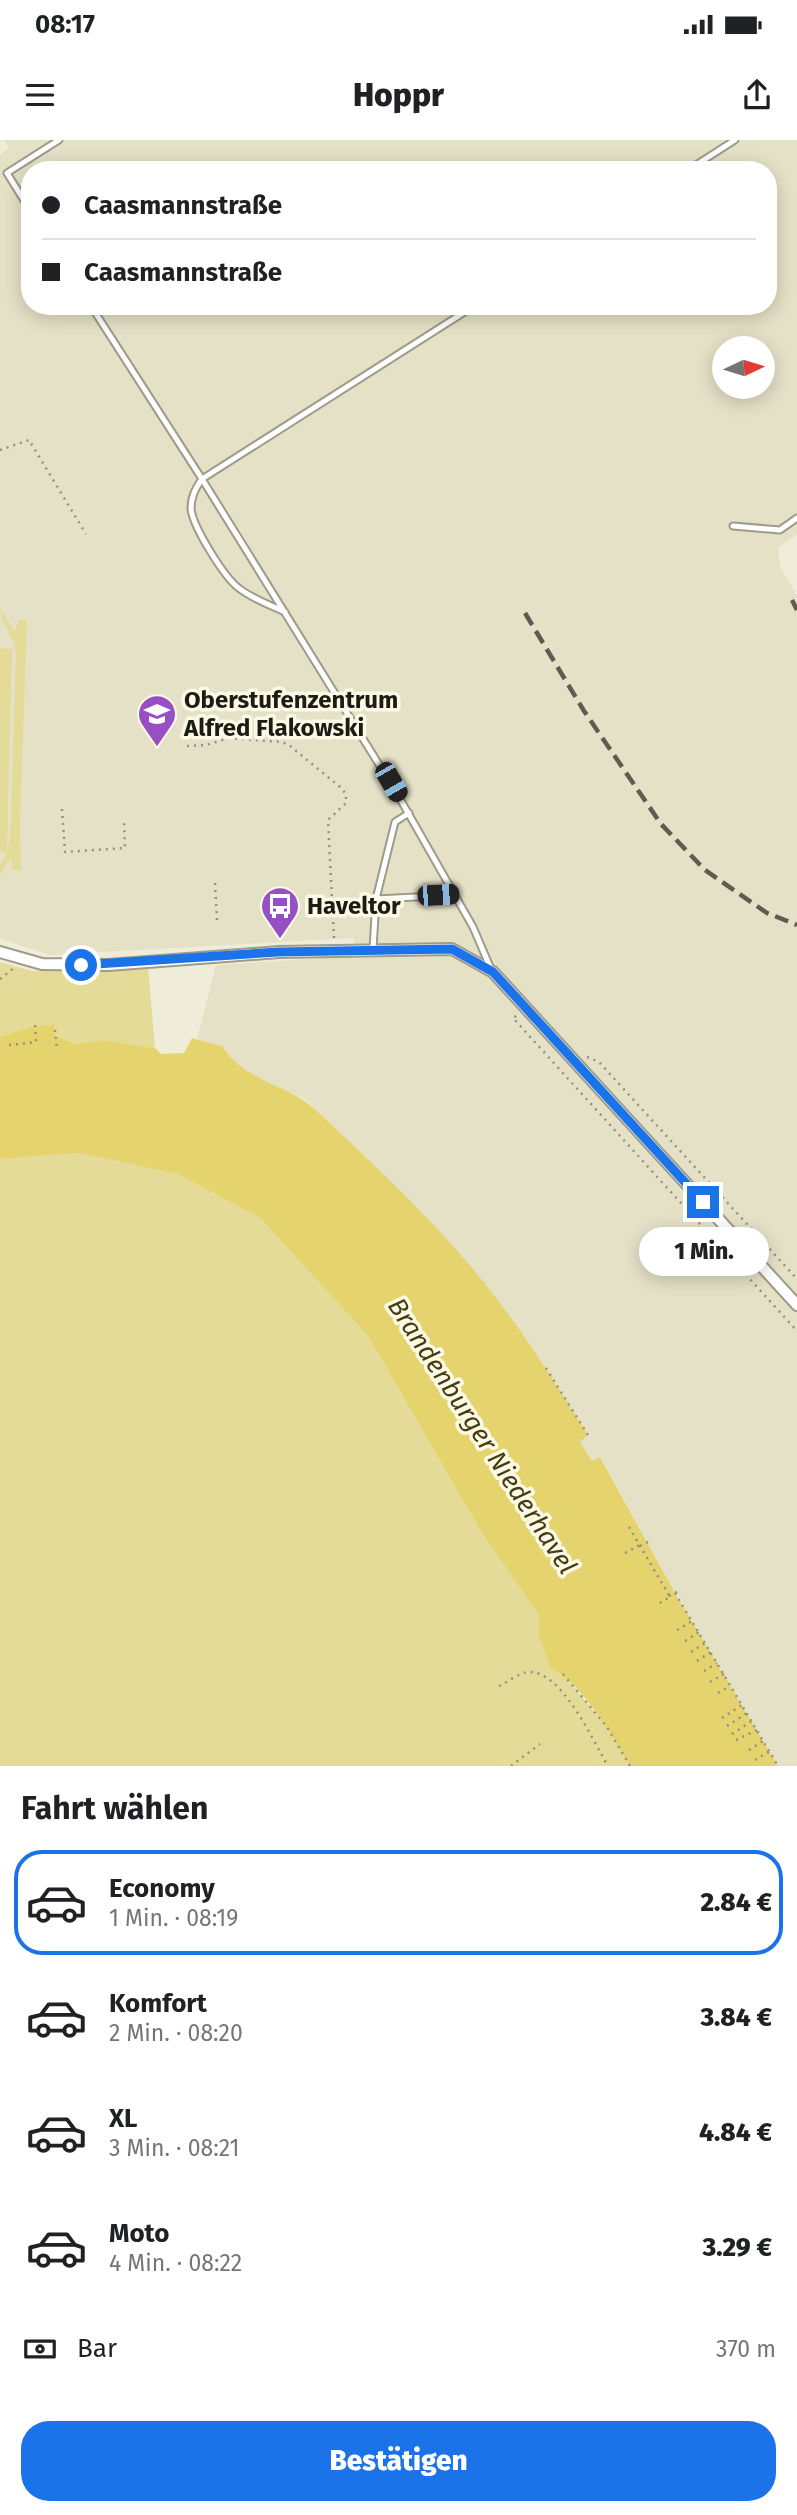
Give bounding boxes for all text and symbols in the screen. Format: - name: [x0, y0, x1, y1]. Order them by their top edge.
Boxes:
- text: 08:17: [35, 9, 95, 40]
- icon: menu: [21, 76, 59, 114]
- text: Hoppr: [353, 76, 444, 114]
- icon: share: [738, 76, 776, 114]
- text: Caasmannstraße: [84, 190, 282, 221]
- text: Caasmannstraße: [84, 257, 282, 288]
- north arrow: [712, 336, 775, 399]
- map controls: [712, 336, 775, 399]
- place label: Oberstufenzentrum Alfred Flakowski: [183, 686, 398, 742]
- school or university icon: Oberstufenzentrum Alfred Flakowski: [136, 693, 178, 748]
- car: [372, 759, 411, 805]
- car: [417, 883, 460, 907]
- bus stop icon: Haveltor: [259, 885, 301, 940]
- place label: Haveltor: [307, 892, 401, 920]
- route start: [65, 949, 97, 981]
- route end: [687, 1186, 719, 1218]
- callout: 1 Min.: [638, 1226, 768, 1276]
- text: 1 Min.: [674, 1237, 734, 1265]
- water label: Brandenburger Niederhavel: [381, 1292, 583, 1580]
- text: Fahrt wählen: [21, 1789, 208, 1827]
- icon: car: [25, 1871, 88, 1934]
- text: Economy: [109, 1873, 215, 1904]
- text: 2.84 €: [700, 1887, 772, 1918]
- text: 1 Min. · 08:19: [109, 1904, 238, 1932]
- icon: car: [25, 1986, 88, 2049]
- text: Komfort: [109, 1988, 207, 2019]
- text: 3.84 €: [700, 2002, 772, 2033]
- text: 2 Min. · 08:20: [109, 2019, 243, 2047]
- icon: car: [25, 2101, 88, 2164]
- text: XL: [109, 2103, 137, 2134]
- text: 4.84 €: [699, 2117, 772, 2148]
- text: 3 Min. · 08:21: [109, 2134, 239, 2162]
- icon: car: [25, 2216, 88, 2279]
- text: Moto: [109, 2218, 169, 2249]
- text: 3.29 €: [703, 2232, 772, 2263]
- text: 4 Min. · 08:22: [109, 2249, 242, 2277]
- icon: cash: [21, 2330, 59, 2368]
- text: Bar: [77, 2333, 117, 2364]
- text: 370 m: [716, 2335, 776, 2363]
- button: Bestätigen: [21, 2421, 776, 2501]

